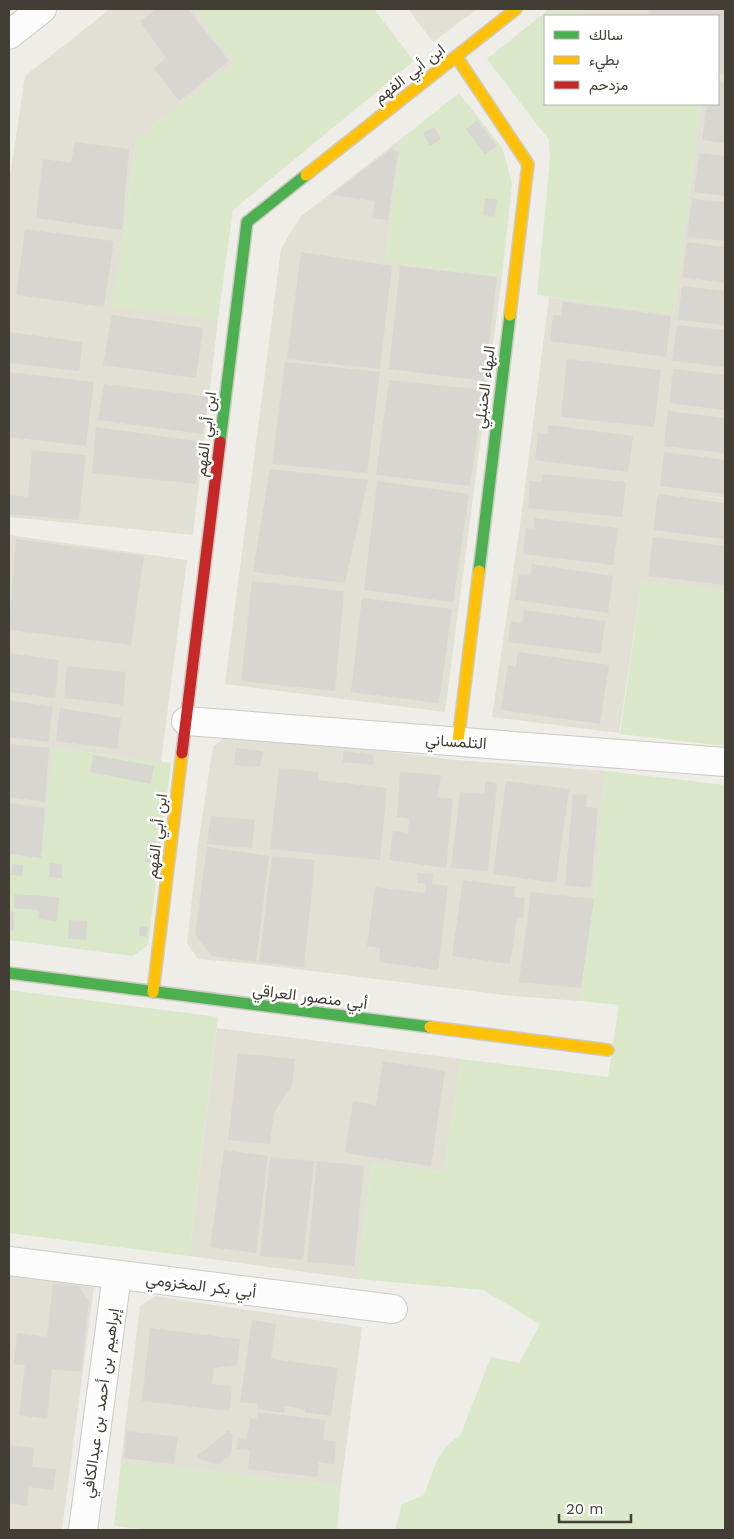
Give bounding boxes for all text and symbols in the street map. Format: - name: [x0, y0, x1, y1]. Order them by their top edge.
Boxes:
- legend: [544, 15, 719, 105]
- text: سالك: [589, 26, 623, 44]
- street label: ابن أبي الفهم: [370, 40, 451, 110]
- text: بطيء: [589, 51, 619, 73]
- text: مزدحم: [589, 76, 628, 95]
- street label: البهاء الحنبلي: [470, 344, 503, 430]
- street label: ابن أبي الفهم: [191, 390, 224, 478]
- street label: التلمساني: [424, 730, 487, 757]
- street label: ابن أبي الفهم: [142, 792, 175, 880]
- street label: أبي منصور العراقي: [251, 980, 369, 1017]
- street label: أبي بكر المخزومي: [144, 1269, 257, 1306]
- street label: إبراهيم بن أحمد بن عبدالكافي: [78, 1307, 127, 1500]
- scale bar: [559, 1492, 632, 1524]
- text: 20 m: [566, 1500, 604, 1518]

